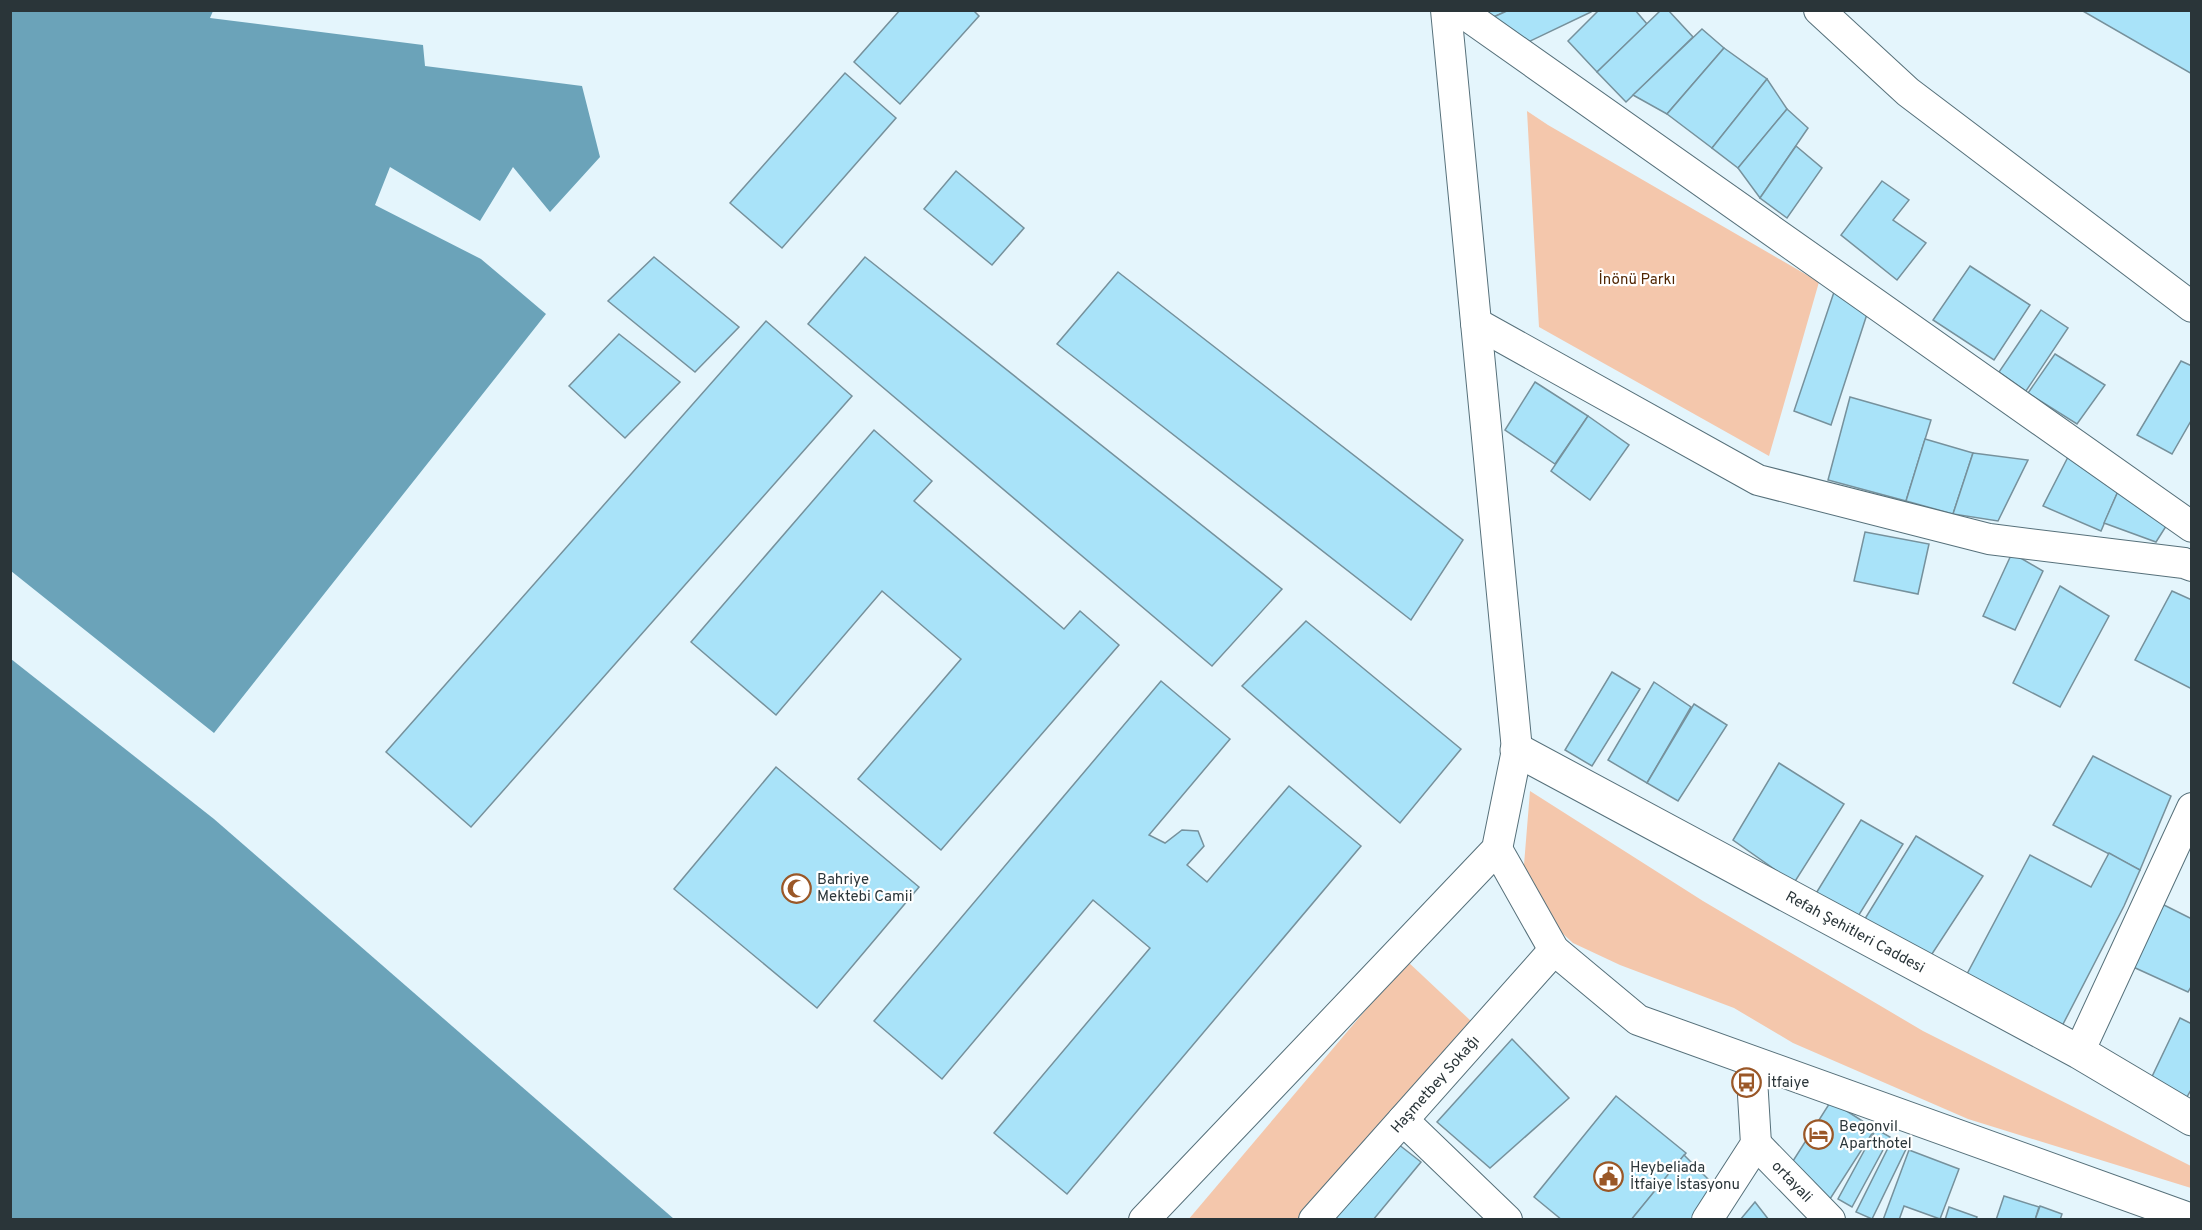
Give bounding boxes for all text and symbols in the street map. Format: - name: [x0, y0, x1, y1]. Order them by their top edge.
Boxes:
- park label: İnönü Parkı: [1599, 270, 1675, 290]
- place label: Bahriye Mektebi Camii: [817, 871, 912, 907]
- mosque icon: Bahriye Mektebi Camii: [780, 872, 812, 904]
- street label: Refah Şehitleri Caddesi: [1782, 888, 1928, 978]
- street label: Haşmetbey Sokağı: [1388, 1032, 1484, 1138]
- bus stop icon: İtfaiye: [1730, 1066, 1762, 1098]
- place label: İtfaiye: [1767, 1073, 1809, 1093]
- place label: Begonvil Aparthotel: [1839, 1118, 1912, 1154]
- hotel icon: Begonvil Aparthotel: [1802, 1119, 1834, 1151]
- street label: ortayali: [1767, 1157, 1816, 1207]
- place label: Heybeliada İtfaiye İstasyonu: [1630, 1159, 1740, 1195]
- public building icon: Heybeliada İtfaiye İstasyonu: [1593, 1160, 1625, 1192]

